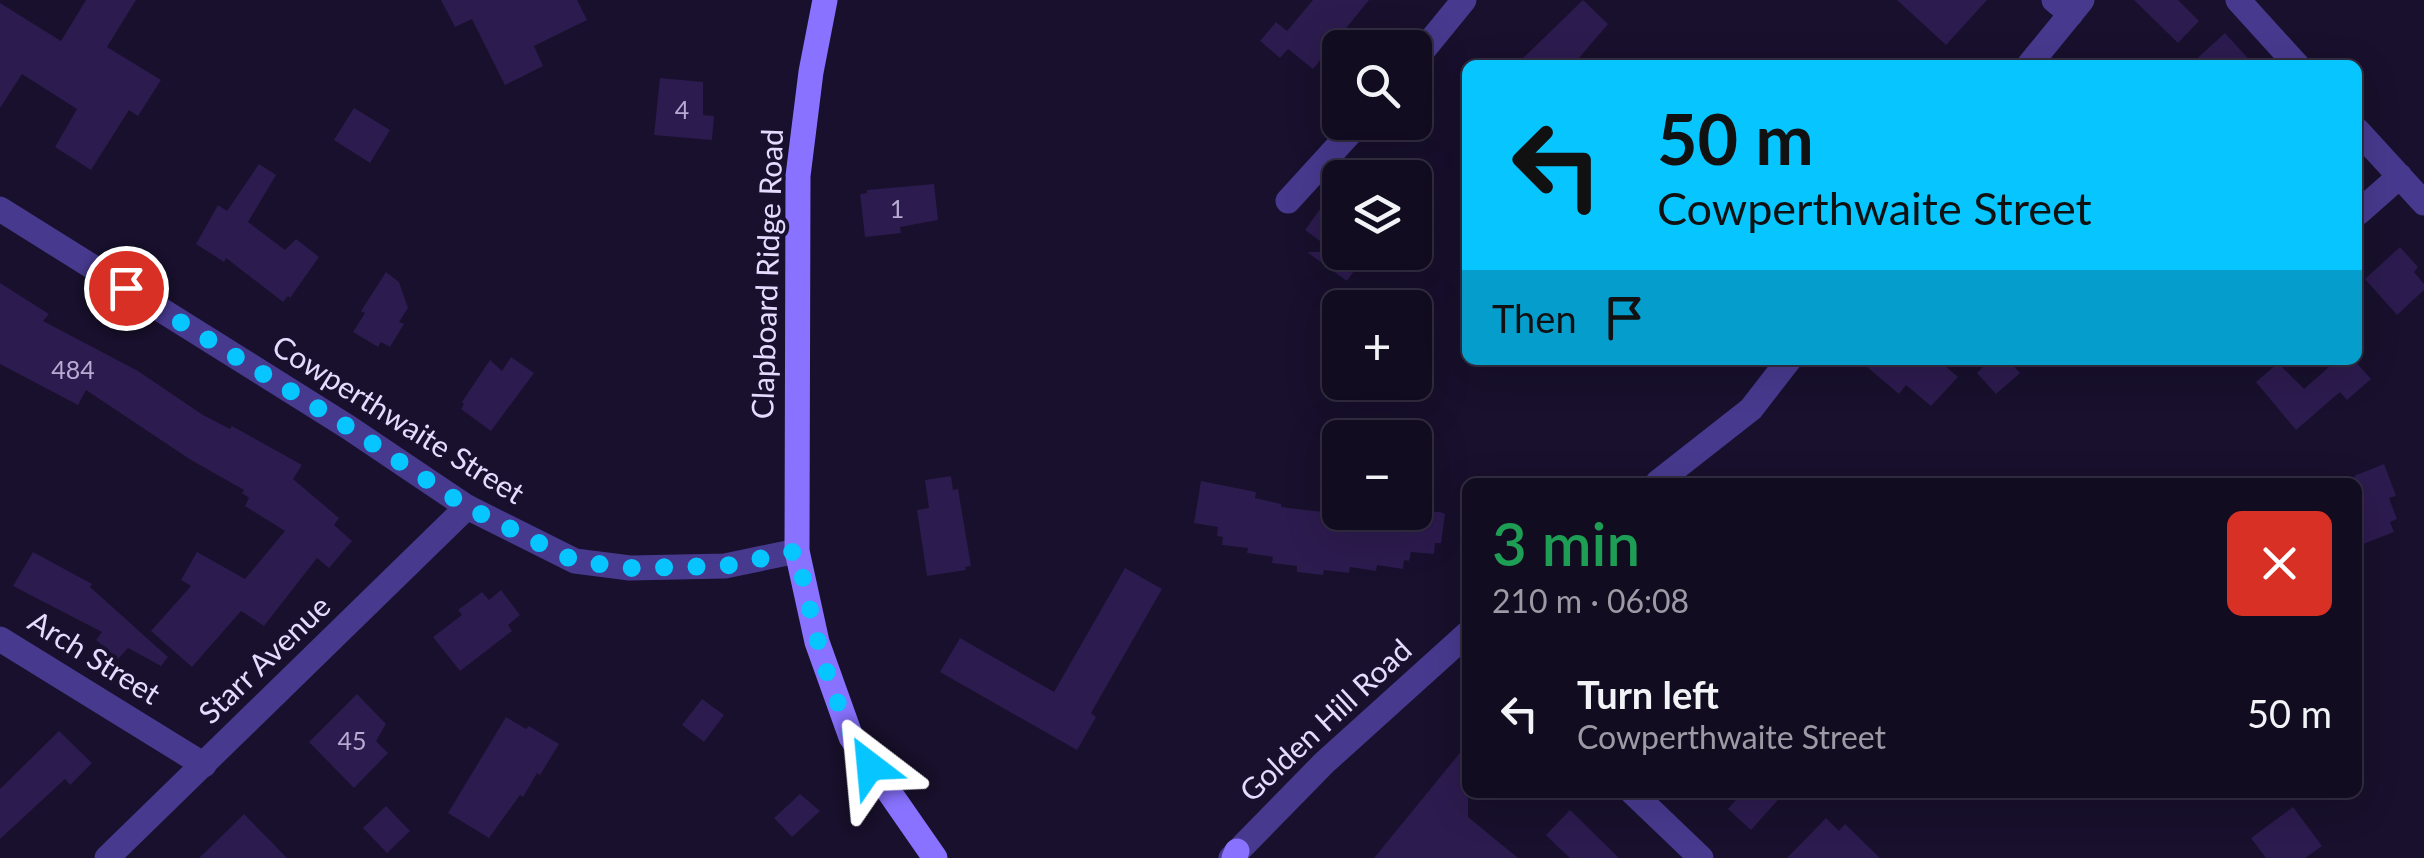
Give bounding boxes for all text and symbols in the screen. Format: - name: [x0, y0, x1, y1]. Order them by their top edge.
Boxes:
- map controls: [1322, 30, 1432, 530]
- button: search: [1322, 30, 1432, 140]
- house number: 4: [675, 94, 689, 124]
- text: 50 m: [1657, 96, 1814, 180]
- icon: left: [1492, 100, 1622, 230]
- street label: Clapboard Ridge Road: [743, 128, 789, 420]
- button: layers: [1322, 160, 1432, 270]
- text: Cowperthwaite Street: [1657, 181, 2092, 235]
- house number: 1: [890, 193, 904, 223]
- pin: [84, 246, 169, 331]
- icon: arrive: [99, 261, 154, 316]
- button: +: [1322, 290, 1432, 400]
- icon: arrive: [1597, 290, 1652, 345]
- text: Then: [1492, 295, 1577, 341]
- street label: Cowperthwaite Street: [267, 326, 532, 510]
- house number: 484: [51, 354, 95, 384]
- button: −: [1322, 420, 1432, 530]
- text: 3 min: [1492, 507, 1640, 579]
- button: close: [2227, 511, 2332, 616]
- text: 210 m · 06:08: [1492, 581, 1689, 620]
- street label: Starr Avenue: [191, 587, 337, 730]
- street label: Arch Street: [23, 602, 168, 711]
- street label: Golden Hill Road: [1231, 631, 1418, 808]
- text: Turn left: [1577, 671, 1719, 717]
- icon: left: [1492, 686, 1547, 741]
- text: 50 m: [2247, 690, 2332, 736]
- position arrow: [818, 714, 922, 818]
- text: Cowperthwaite Street: [1577, 717, 1886, 756]
- house number: 45: [337, 725, 367, 755]

